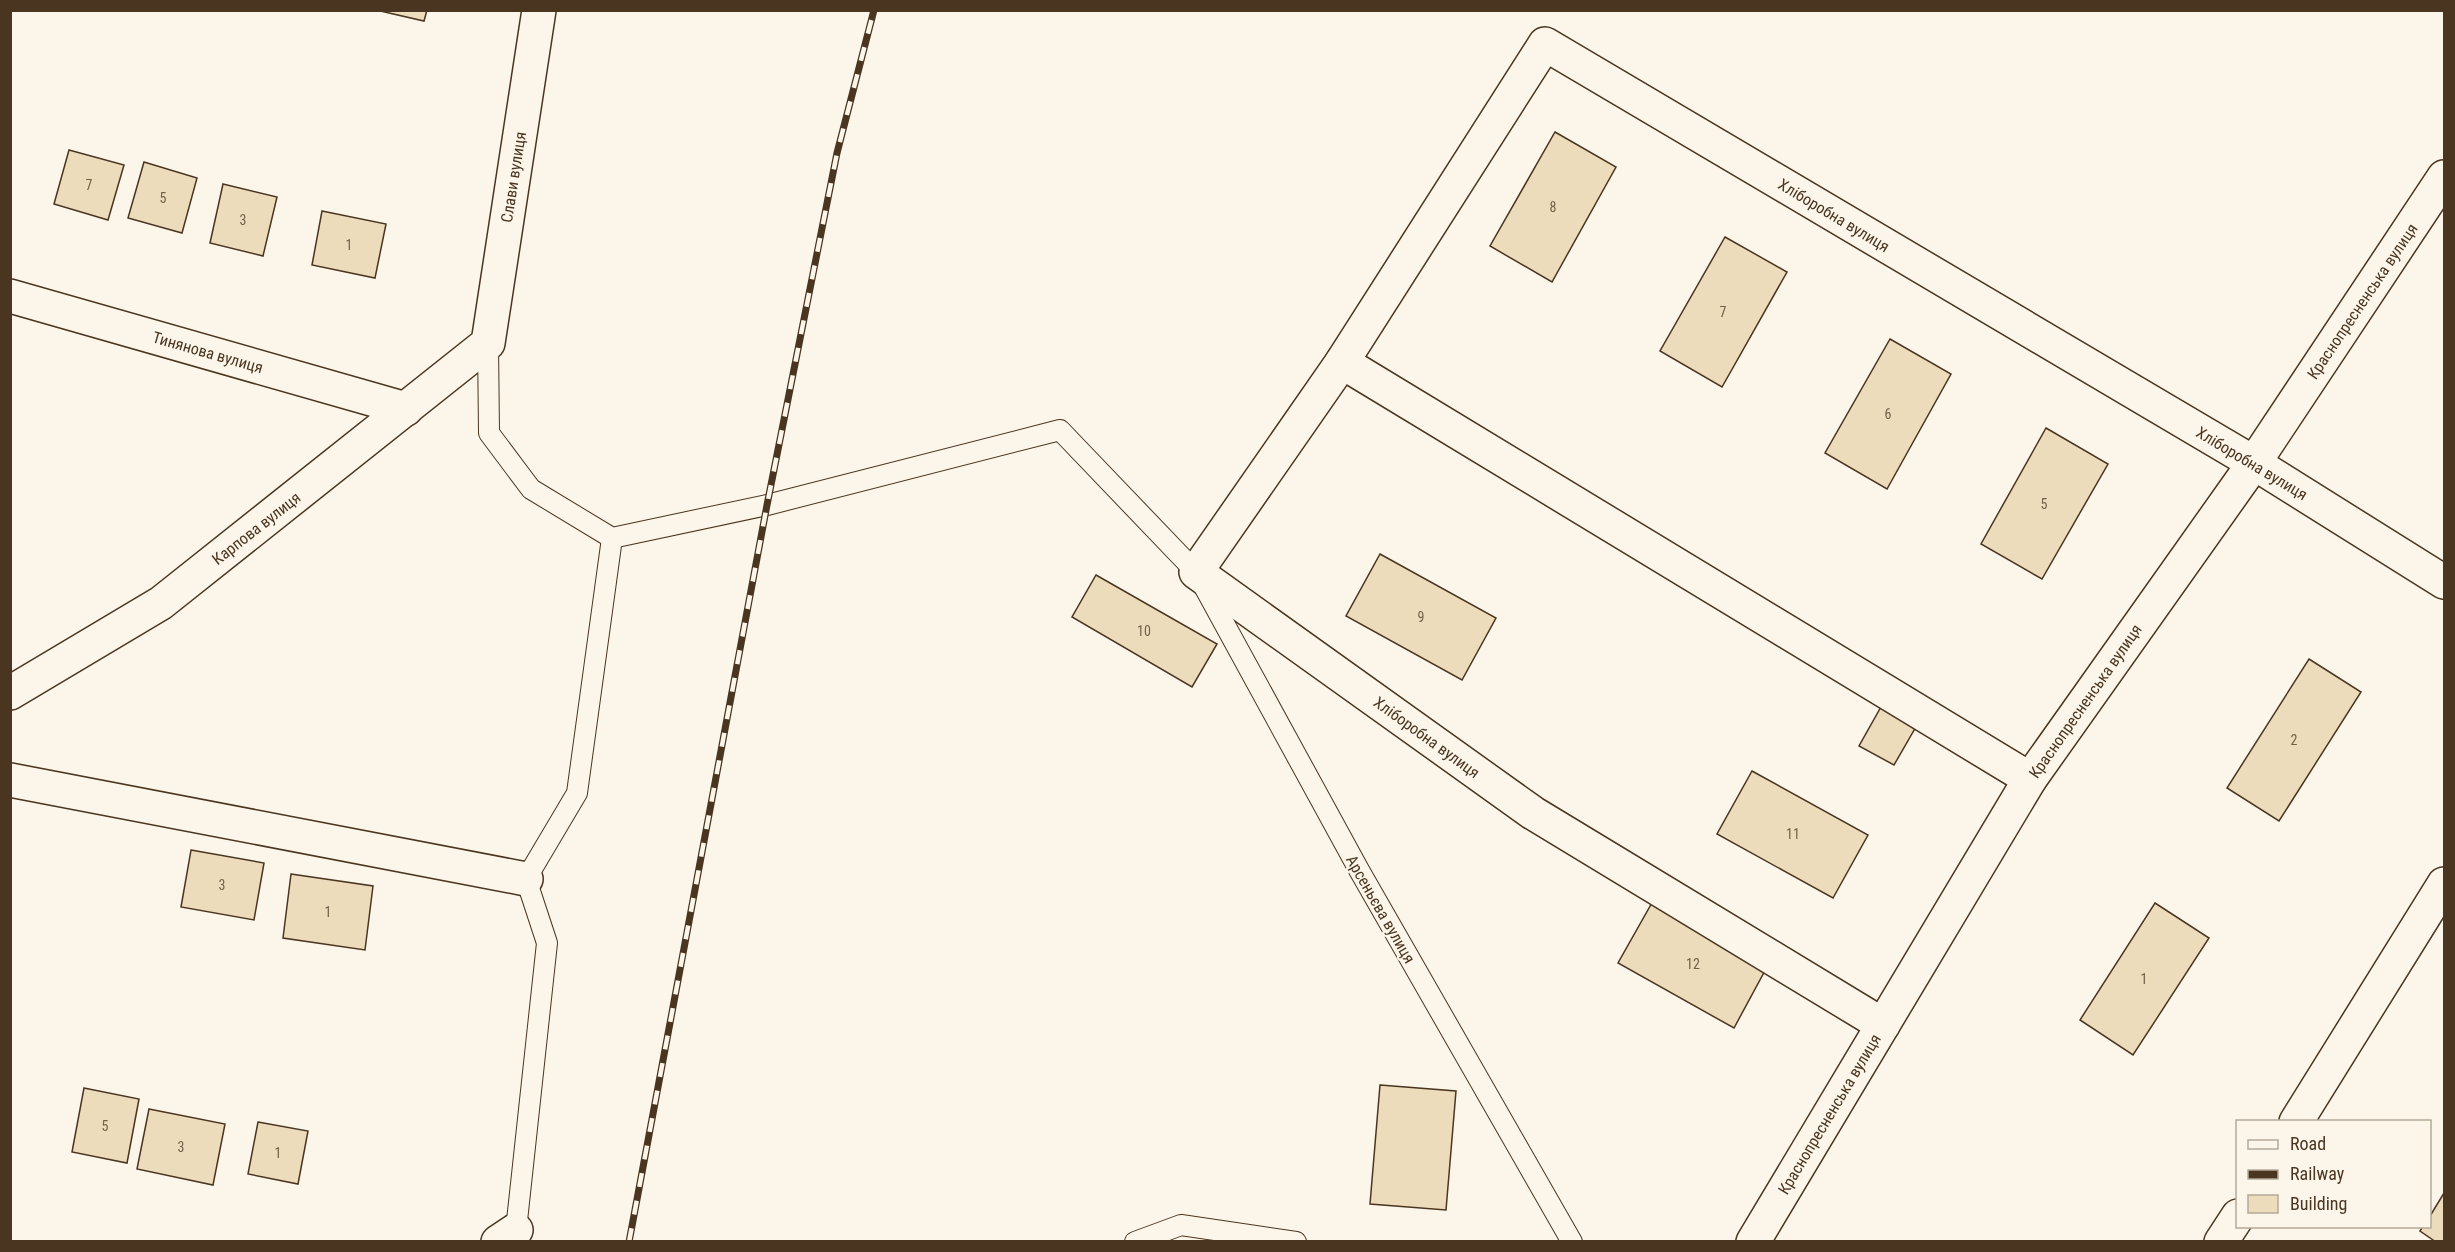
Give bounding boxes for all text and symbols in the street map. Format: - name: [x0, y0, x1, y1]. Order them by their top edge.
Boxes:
- street label: Слави вулиця: [497, 130, 530, 224]
- street label: Хліборобна вулиця: [1775, 175, 1893, 256]
- house number: 7: [86, 177, 93, 193]
- house number: 5: [160, 190, 167, 206]
- house number: 8: [1550, 199, 1557, 215]
- house number: 3: [240, 212, 246, 228]
- street label: Краснопресненська вулиця: [2303, 220, 2422, 383]
- house number: 1: [346, 237, 352, 253]
- house number: 7: [1720, 304, 1727, 320]
- street label: Тинянова вулиця: [151, 328, 265, 377]
- house number: 6: [1885, 406, 1892, 422]
- street label: Хліборобна вулиця: [2193, 423, 2311, 504]
- street label: Карпова вулиця: [208, 488, 304, 569]
- house number: 5: [2041, 496, 2048, 512]
- house number: 9: [1418, 609, 1424, 625]
- street label: Краснопресненська вулиця: [2025, 621, 2146, 782]
- house number: 10: [1137, 623, 1151, 639]
- street label: Хліборобна вулиця: [1370, 693, 1483, 782]
- house number: 2: [2291, 732, 2298, 748]
- house number: 11: [1786, 826, 1800, 842]
- street label: Арсеньєва вулиця: [1342, 852, 1419, 967]
- house number: 3: [219, 877, 225, 893]
- house number: 1: [325, 904, 331, 920]
- house number: 12: [1686, 956, 1700, 972]
- house number: 1: [2141, 971, 2147, 987]
- street label: Краснопресненська вулиця: [1774, 1031, 1885, 1198]
- house number: 5: [102, 1118, 109, 1134]
- legend: [2236, 1120, 2431, 1228]
- text: Road: [2290, 1133, 2326, 1154]
- house number: 3: [178, 1139, 184, 1155]
- house number: 1: [275, 1145, 281, 1161]
- text: Railway: [2290, 1163, 2345, 1184]
- text: Building: [2290, 1193, 2347, 1214]

